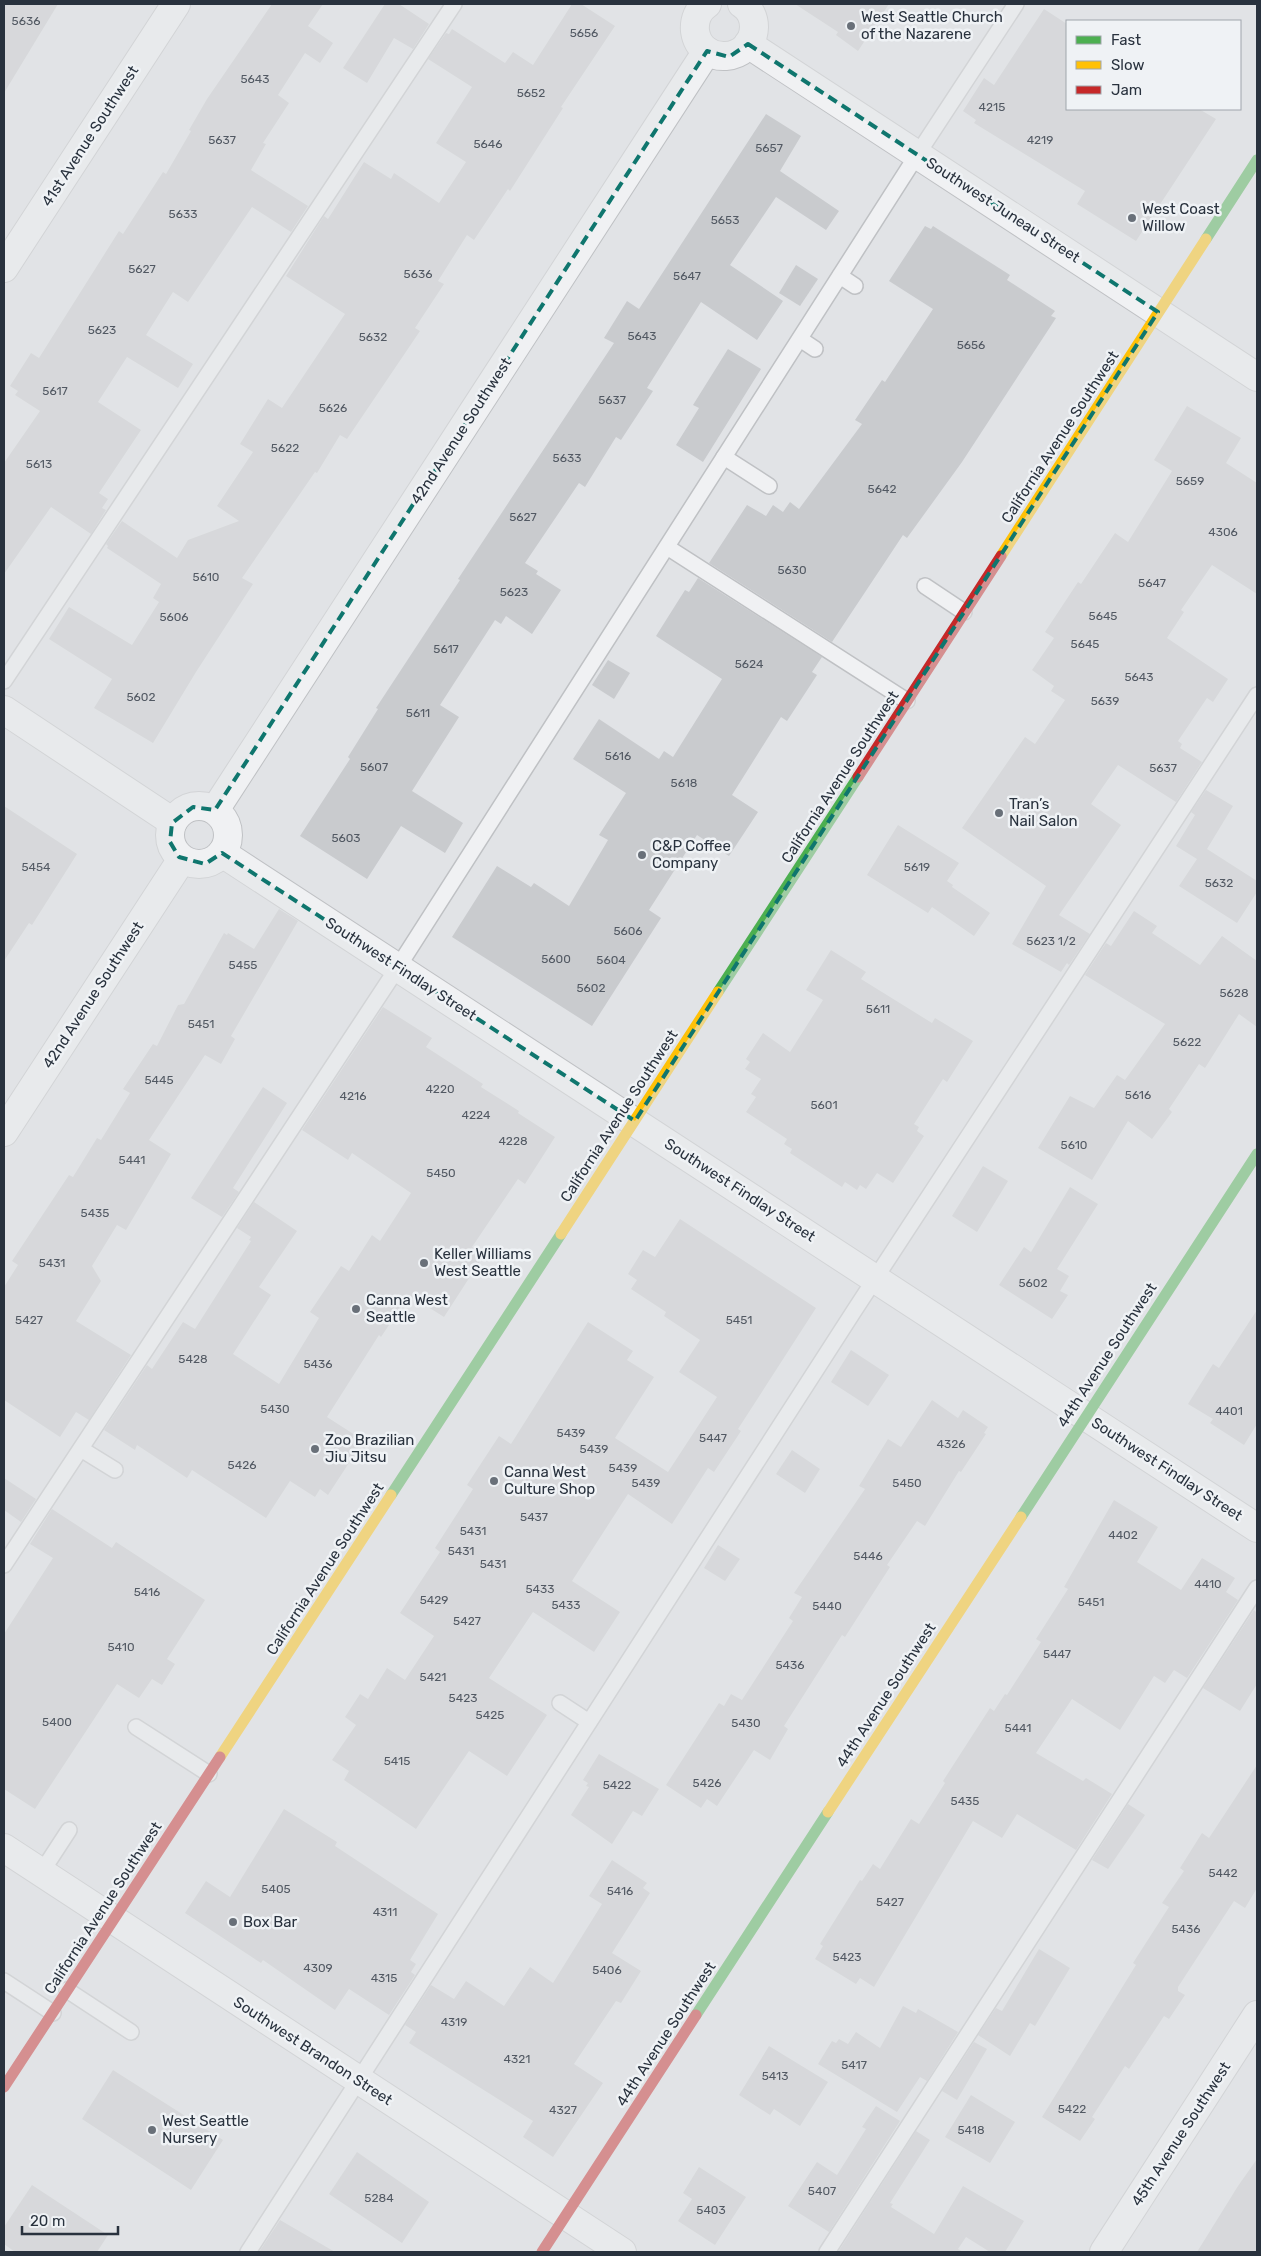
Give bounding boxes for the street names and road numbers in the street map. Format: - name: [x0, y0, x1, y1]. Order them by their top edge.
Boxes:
- street label: 41st Avenue Southwest: [38, 62, 142, 210]
- street label: Southwest Juneau Street: [923, 154, 1083, 267]
- street label: California Avenue Southwest: [998, 347, 1123, 526]
- street label: 42nd Avenue Southwest: [407, 354, 515, 508]
- street label: California Avenue Southwest: [778, 687, 903, 866]
- street label: Southwest Findlay Street: [322, 913, 480, 1025]
- street label: 42nd Avenue Southwest: [39, 918, 147, 1072]
- street label: California Avenue Southwest: [557, 1026, 682, 1205]
- street label: Southwest Findlay Street: [661, 1134, 819, 1246]
- street label: 44th Avenue Southwest: [1054, 1279, 1161, 1431]
- street label: Southwest Findlay Street: [1088, 1413, 1246, 1525]
- street label: California Avenue Southwest: [263, 1479, 388, 1658]
- street label: 44th Avenue Southwest: [833, 1619, 940, 1771]
- street label: California Avenue Southwest: [41, 1818, 166, 1997]
- street label: 44th Avenue Southwest: [613, 1958, 720, 2110]
- street label: Southwest Brandon Street: [230, 1993, 396, 2109]
- street label: 45th Avenue Southwest: [1128, 2058, 1234, 2209]

